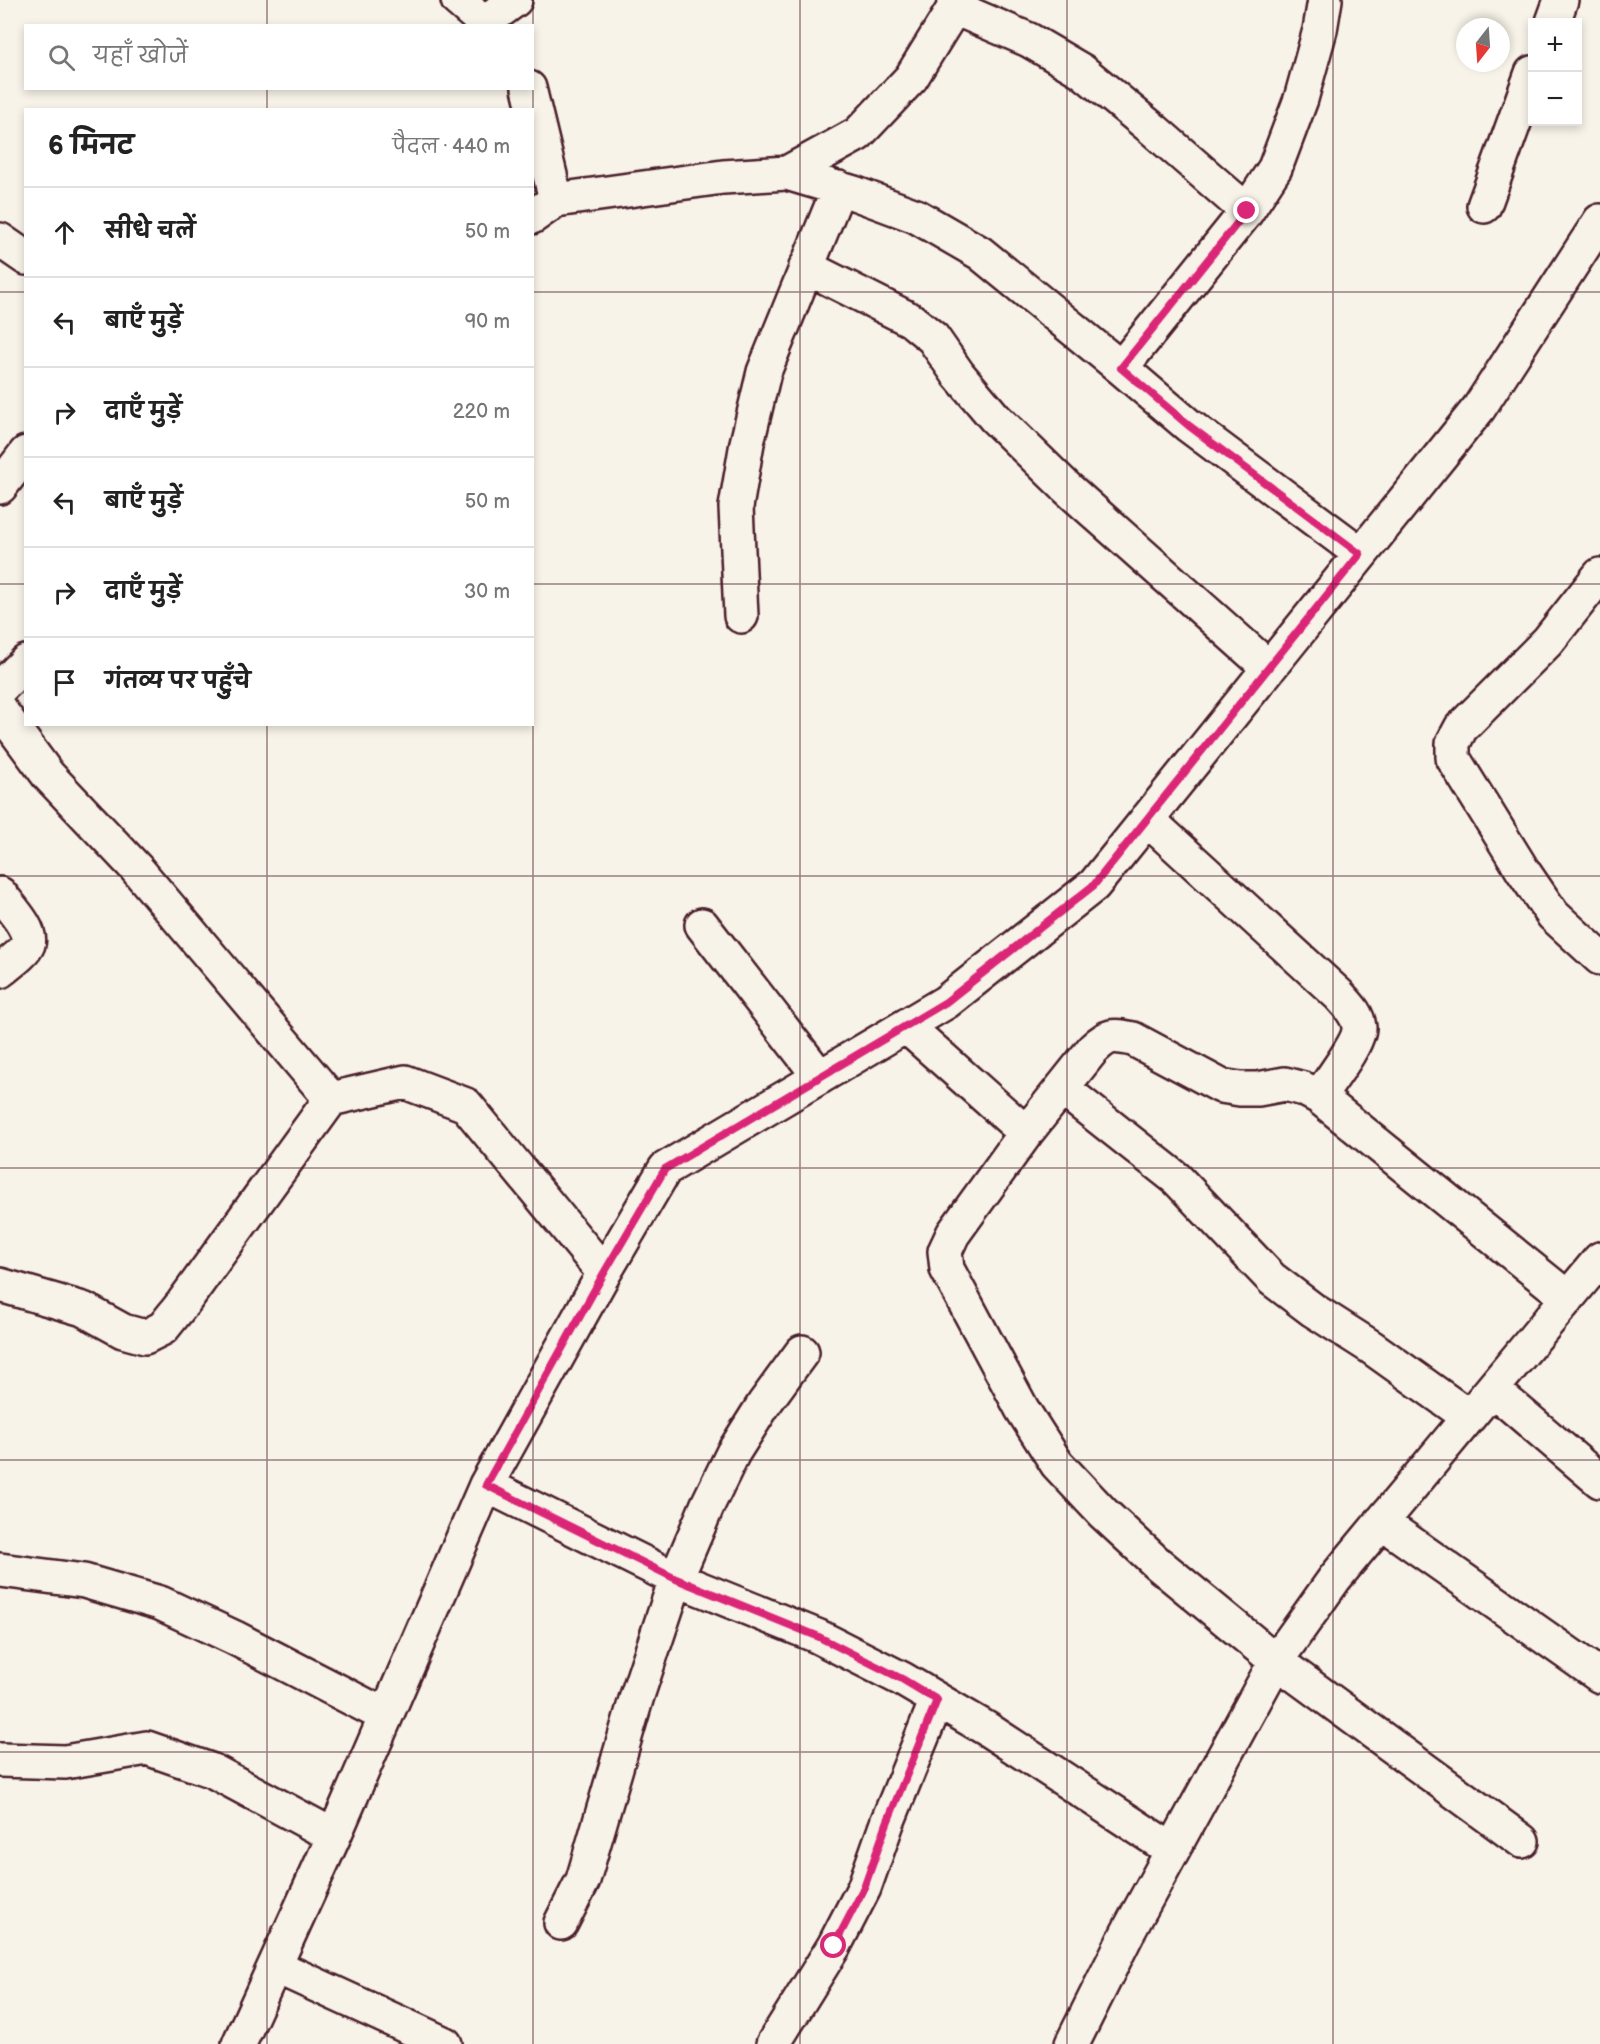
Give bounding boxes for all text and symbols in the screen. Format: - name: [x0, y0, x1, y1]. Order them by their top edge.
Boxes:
- north arrow: [1456, 18, 1510, 72]
- map controls: [1528, 18, 1582, 126]
- button: +: [1528, 18, 1582, 72]
- search box: [24, 24, 534, 90]
- icon: search: [45, 41, 78, 74]
- text: यहाँ खोजें: [93, 43, 188, 70]
- button: −: [1528, 72, 1582, 126]
- text: 6 मिनट: [48, 131, 134, 162]
- text: पैदल · 440 m: [393, 135, 510, 159]
- route end: [1233, 197, 1259, 223]
- icon: ahead: [48, 216, 81, 249]
- text: सीधे चलें: [105, 218, 195, 245]
- text: 50 m: [465, 220, 510, 244]
- icon: left: [48, 306, 81, 339]
- text: बाएँ मुड़ें: [105, 308, 183, 335]
- text: 90 m: [465, 310, 510, 334]
- icon: right: [48, 396, 81, 429]
- text: दाएँ मुड़ें: [105, 398, 182, 425]
- text: 220 m: [453, 400, 510, 424]
- icon: left: [48, 486, 81, 519]
- text: बाएँ मुड़ें: [105, 488, 183, 515]
- text: 50 m: [465, 490, 510, 514]
- icon: right: [48, 576, 81, 609]
- text: दाएँ मुड़ें: [105, 578, 182, 605]
- text: 30 m: [464, 580, 510, 604]
- icon: arrive: [48, 666, 81, 699]
- text: गंतव्य पर पहुँचे: [105, 668, 251, 695]
- route start: [820, 1932, 846, 1958]

